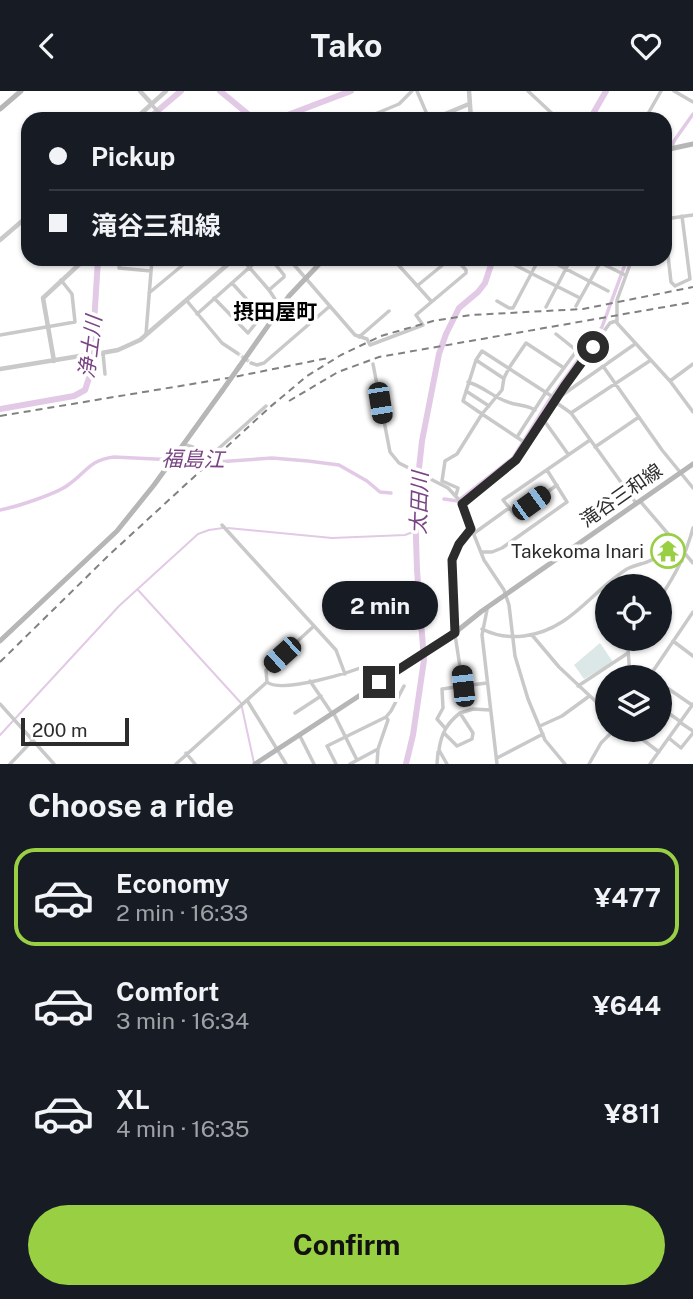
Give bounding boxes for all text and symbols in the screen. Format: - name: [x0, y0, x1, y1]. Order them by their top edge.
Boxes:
- icon: back: [28, 27, 66, 65]
- text: Tako: [311, 27, 383, 64]
- icon: heart: [627, 27, 665, 65]
- text: Pickup: [91, 141, 175, 172]
- text: 滝谷三和線: [91, 210, 221, 241]
- district label: 摂田屋町: [233, 299, 317, 324]
- water label: 浄土川: [74, 312, 106, 380]
- route start: [577, 331, 609, 363]
- car: [367, 381, 394, 425]
- water label: 福島江: [161, 446, 227, 472]
- street label: 滝谷三和線: [576, 459, 666, 531]
- water label: 太田川: [405, 469, 433, 535]
- car: [508, 482, 555, 524]
- temple icon: Takekoma Inari: [649, 532, 687, 570]
- place label: Takekoma Inari: [511, 540, 644, 562]
- map controls: [595, 574, 672, 742]
- button: locate: [595, 574, 672, 651]
- callout: 2 min: [321, 581, 437, 629]
- text: 2 min: [350, 592, 410, 619]
- car: [260, 633, 305, 677]
- car: [451, 664, 476, 708]
- button: layers: [595, 665, 672, 742]
- route end: [363, 666, 395, 698]
- scale bar: [21, 715, 130, 746]
- text: 200 m: [32, 719, 88, 741]
- text: Choose a ride: [28, 787, 234, 824]
- icon: car: [32, 866, 95, 929]
- text: Economy: [116, 868, 229, 899]
- text: ¥477: [594, 882, 661, 913]
- text: 2 min · 16:33: [116, 899, 248, 926]
- icon: car: [32, 974, 95, 1037]
- text: Comfort: [116, 976, 219, 1007]
- text: ¥644: [593, 990, 661, 1021]
- text: 3 min · 16:34: [116, 1007, 249, 1034]
- icon: car: [32, 1082, 95, 1145]
- text: XL: [116, 1084, 150, 1115]
- text: ¥811: [604, 1098, 661, 1129]
- text: 4 min · 16:35: [116, 1115, 249, 1142]
- button: Confirm: [28, 1205, 665, 1285]

